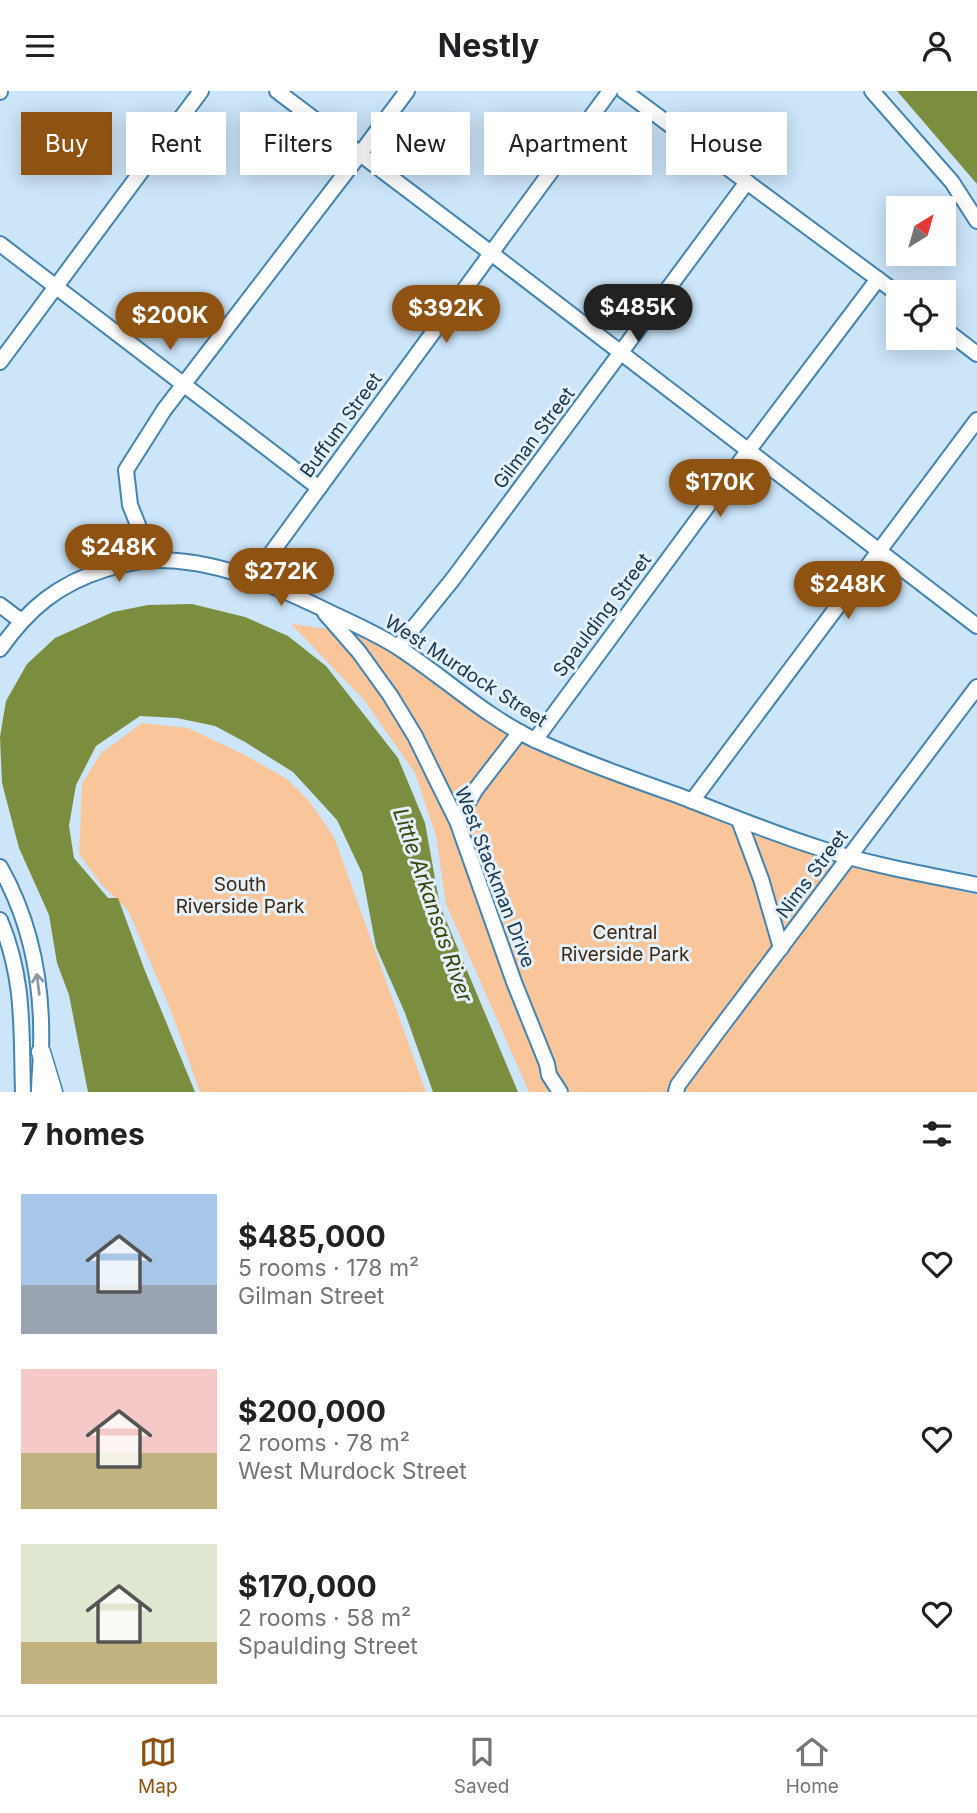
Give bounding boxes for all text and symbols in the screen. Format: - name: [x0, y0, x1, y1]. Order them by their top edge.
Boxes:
- text: Nestly: [438, 26, 539, 65]
- icon: menu: [21, 27, 59, 65]
- icon: person: [918, 27, 956, 65]
- chip: Buy: [21, 112, 112, 175]
- chip: Rent: [126, 112, 226, 175]
- chip: Filters: [240, 112, 357, 175]
- chip: New: [371, 112, 470, 175]
- chip: Apartment: [484, 112, 652, 175]
- chip: House: [666, 112, 787, 175]
- north arrow: [886, 196, 956, 266]
- map controls: [886, 196, 956, 350]
- button: locate: [886, 280, 956, 350]
- pin: $392K: [397, 285, 495, 345]
- pin: $485K: [589, 285, 687, 344]
- pin: $200K: [121, 293, 219, 352]
- text: $485K: [600, 293, 676, 321]
- text: $392K: [408, 294, 484, 322]
- text: $200K: [131, 301, 209, 329]
- street label: Buffum Street: [295, 368, 387, 482]
- street label: Gilman Street: [488, 383, 580, 493]
- pin: $170K: [671, 459, 769, 519]
- text: $170K: [685, 468, 755, 496]
- pin: $248K: [70, 525, 168, 584]
- text: $248K: [81, 533, 157, 561]
- pin: $272K: [232, 549, 330, 608]
- street label: Spaulding Street: [548, 549, 656, 681]
- text: $272K: [244, 557, 318, 585]
- pin: $248K: [799, 561, 897, 621]
- text: $248K: [810, 570, 886, 598]
- street label: West Murdock Street: [381, 610, 551, 732]
- street label: West Stackman Drive: [450, 783, 540, 971]
- water label: Little Arkansas River: [388, 805, 478, 1006]
- street label: Nims Street: [771, 825, 853, 923]
- park label: South Riverside Park: [176, 873, 305, 918]
- park label: Central Riverside Park: [561, 921, 690, 966]
- one-way arrow: [31, 973, 44, 996]
- icon: filters: [918, 1115, 956, 1153]
- text: 7 homes: [21, 1116, 145, 1152]
- text: $485,000: [238, 1218, 386, 1254]
- icon: home: [77, 1222, 161, 1306]
- icon: heart: [918, 1245, 956, 1283]
- text: 5 rooms · 178 m²: [238, 1254, 419, 1282]
- text: Gilman Street: [238, 1282, 384, 1310]
- text: $200,000: [238, 1393, 386, 1429]
- icon: home: [77, 1397, 161, 1481]
- icon: heart: [918, 1420, 956, 1458]
- text: 2 rooms · 78 m²: [238, 1429, 410, 1457]
- text: West Murdock Street: [238, 1457, 467, 1485]
- text: $170,000: [238, 1568, 377, 1604]
- icon: home: [77, 1572, 161, 1656]
- icon: heart: [918, 1595, 956, 1633]
- text: 2 rooms · 58 m²: [238, 1604, 411, 1632]
- text: Spaulding Street: [238, 1632, 418, 1660]
- tab: Map: [138, 1733, 178, 1798]
- tab: Saved: [454, 1733, 509, 1798]
- tab: Home: [786, 1733, 839, 1798]

